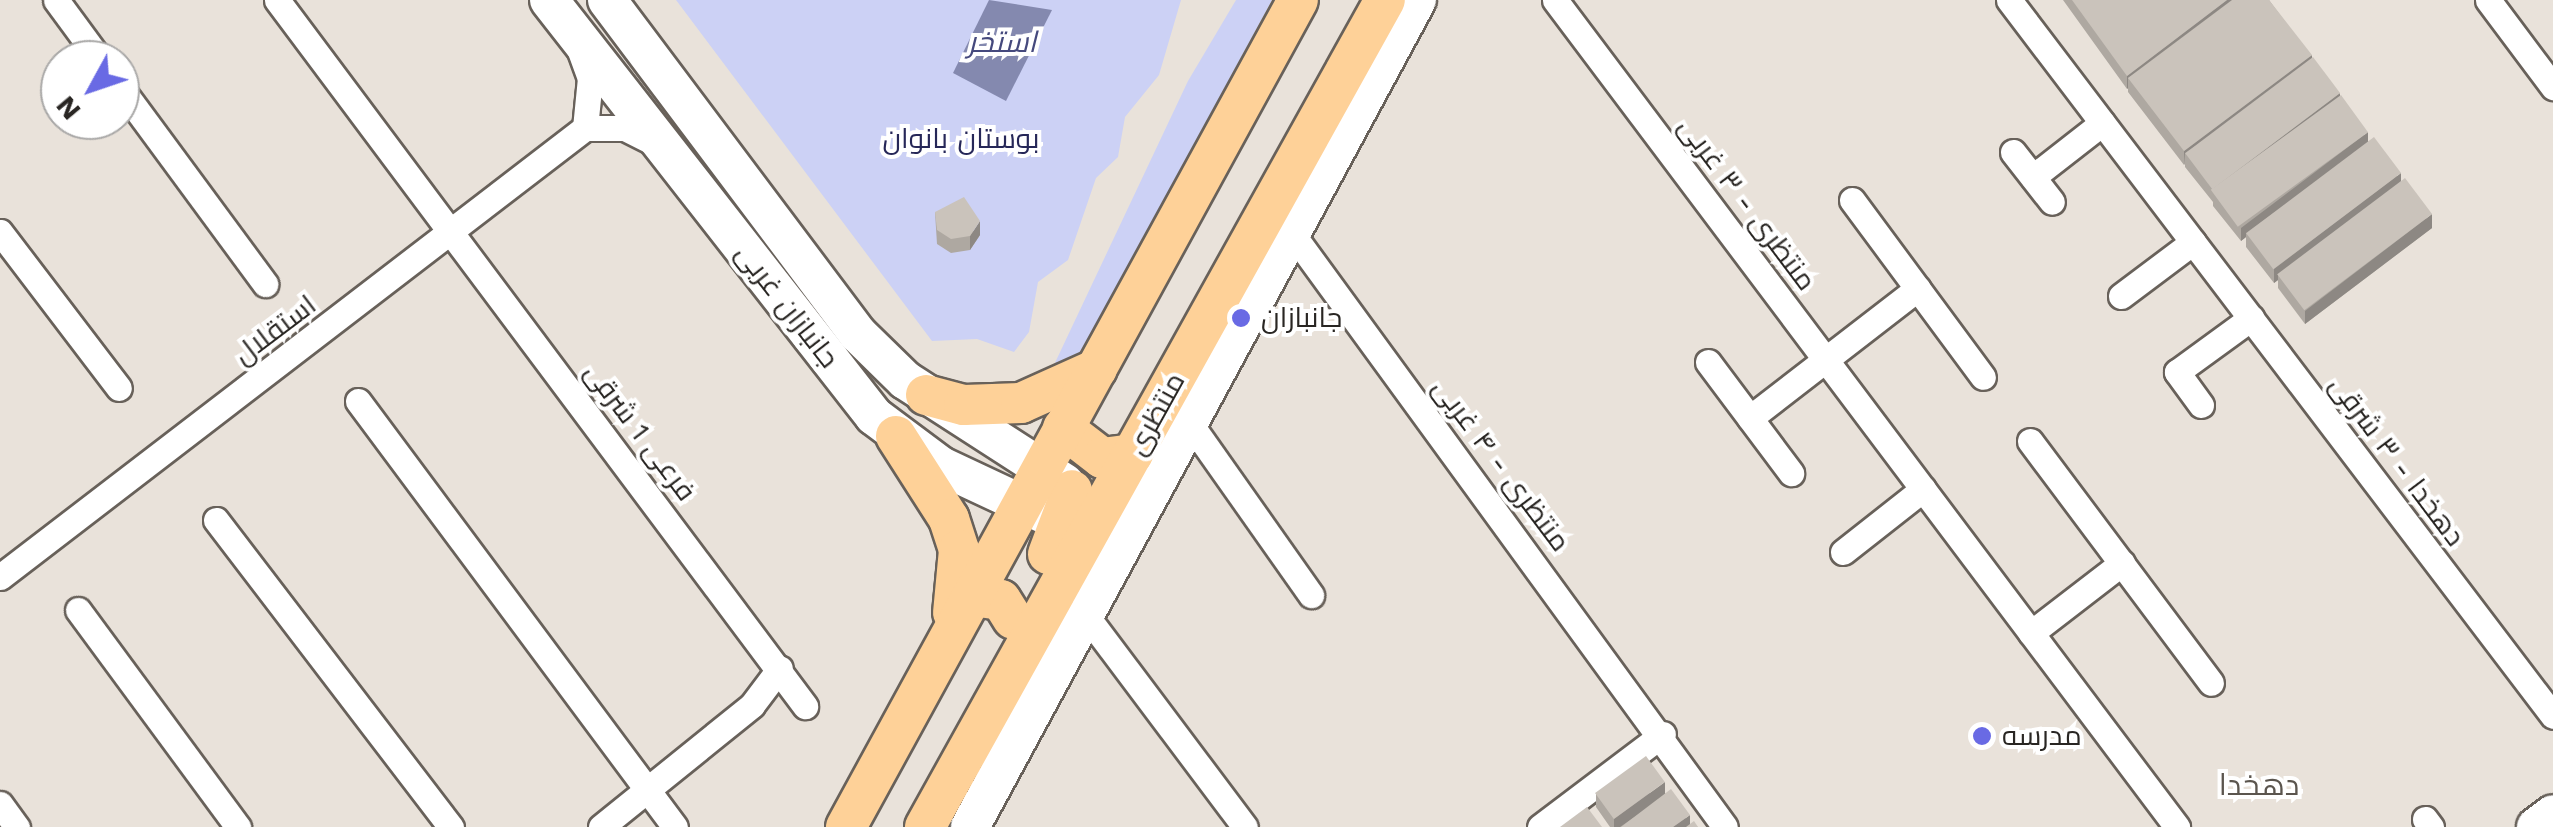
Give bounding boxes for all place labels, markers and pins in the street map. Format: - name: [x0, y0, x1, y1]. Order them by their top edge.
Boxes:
- place label: جانبازان: [1261, 301, 1342, 335]
- marker: جانبازان: [1230, 307, 1252, 329]
- place label: مدرسه: [2002, 719, 2082, 753]
- marker: مدرسه: [1971, 725, 1993, 747]

